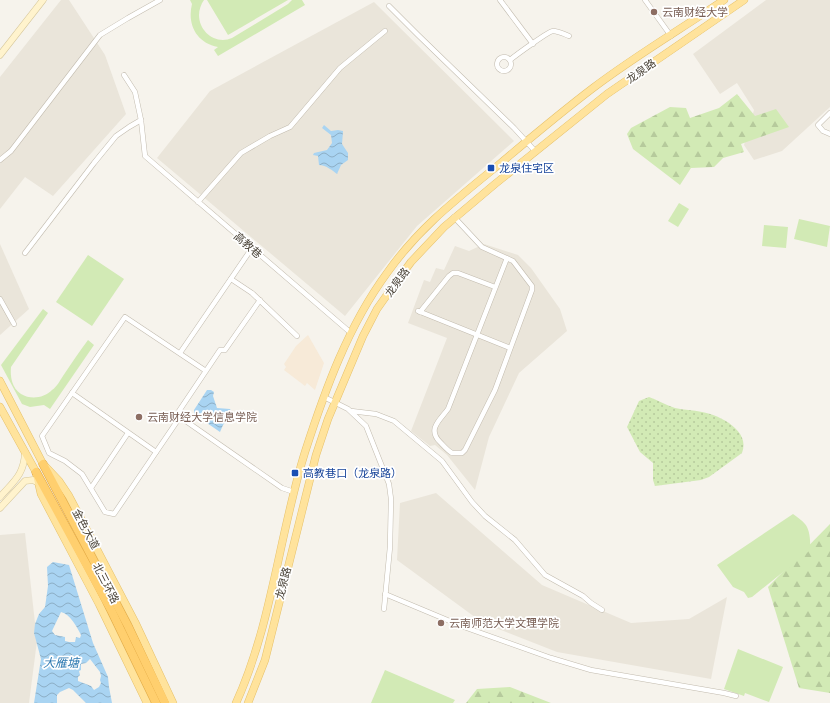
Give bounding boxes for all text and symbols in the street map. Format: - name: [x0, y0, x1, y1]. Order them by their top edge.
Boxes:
- place label: 云南财经大学: [662, 5, 728, 20]
- marker: 云南财经大学: [649, 7, 659, 17]
- street label: 龙泉路: [623, 56, 659, 87]
- place label: 龙泉住宅区: [499, 161, 554, 176]
- marker: 龙泉住宅区: [486, 163, 496, 173]
- street label: 高教巷: [230, 229, 265, 262]
- street label: 龙泉路: [382, 265, 413, 300]
- place label: 云南财经大学信息学院: [147, 410, 257, 425]
- marker: 云南财经大学信息学院: [134, 412, 144, 422]
- place label: 高教巷口（龙泉路）: [303, 466, 402, 481]
- marker: 高教巷口（龙泉路）: [290, 468, 300, 478]
- street label: 金色大道: [69, 506, 103, 552]
- street label: 北三环路: [89, 560, 122, 606]
- street label: 龙泉路: [272, 565, 295, 601]
- place label: 云南师范大学文理学院: [449, 616, 559, 631]
- marker: 云南师范大学文理学院: [436, 618, 446, 628]
- water label: 大雁塘: [43, 655, 81, 672]

